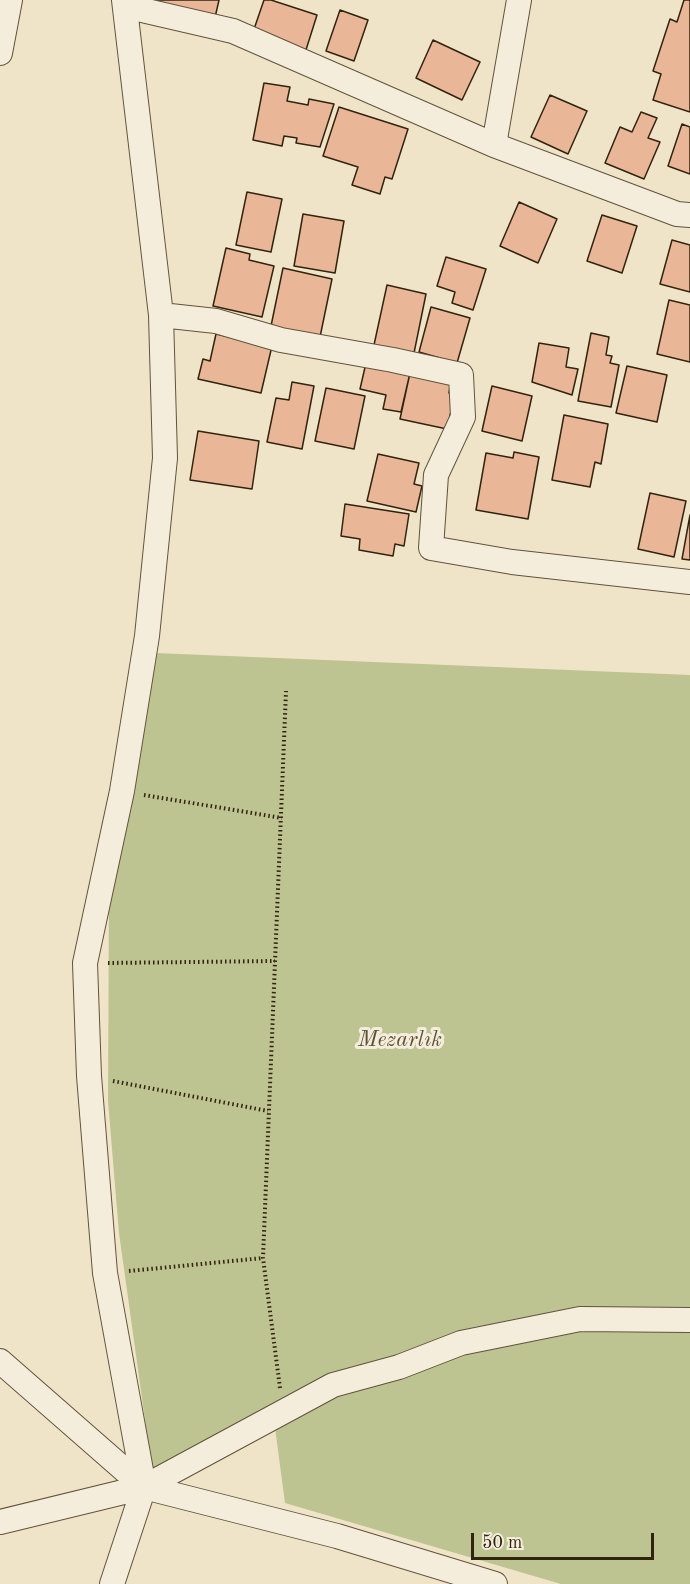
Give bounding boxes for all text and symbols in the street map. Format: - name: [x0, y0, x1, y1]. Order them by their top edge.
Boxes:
- park label: Mezarlık: [358, 1027, 442, 1053]
- scale bar: [474, 1521, 657, 1559]
- text: 50 m: [482, 1534, 522, 1552]

